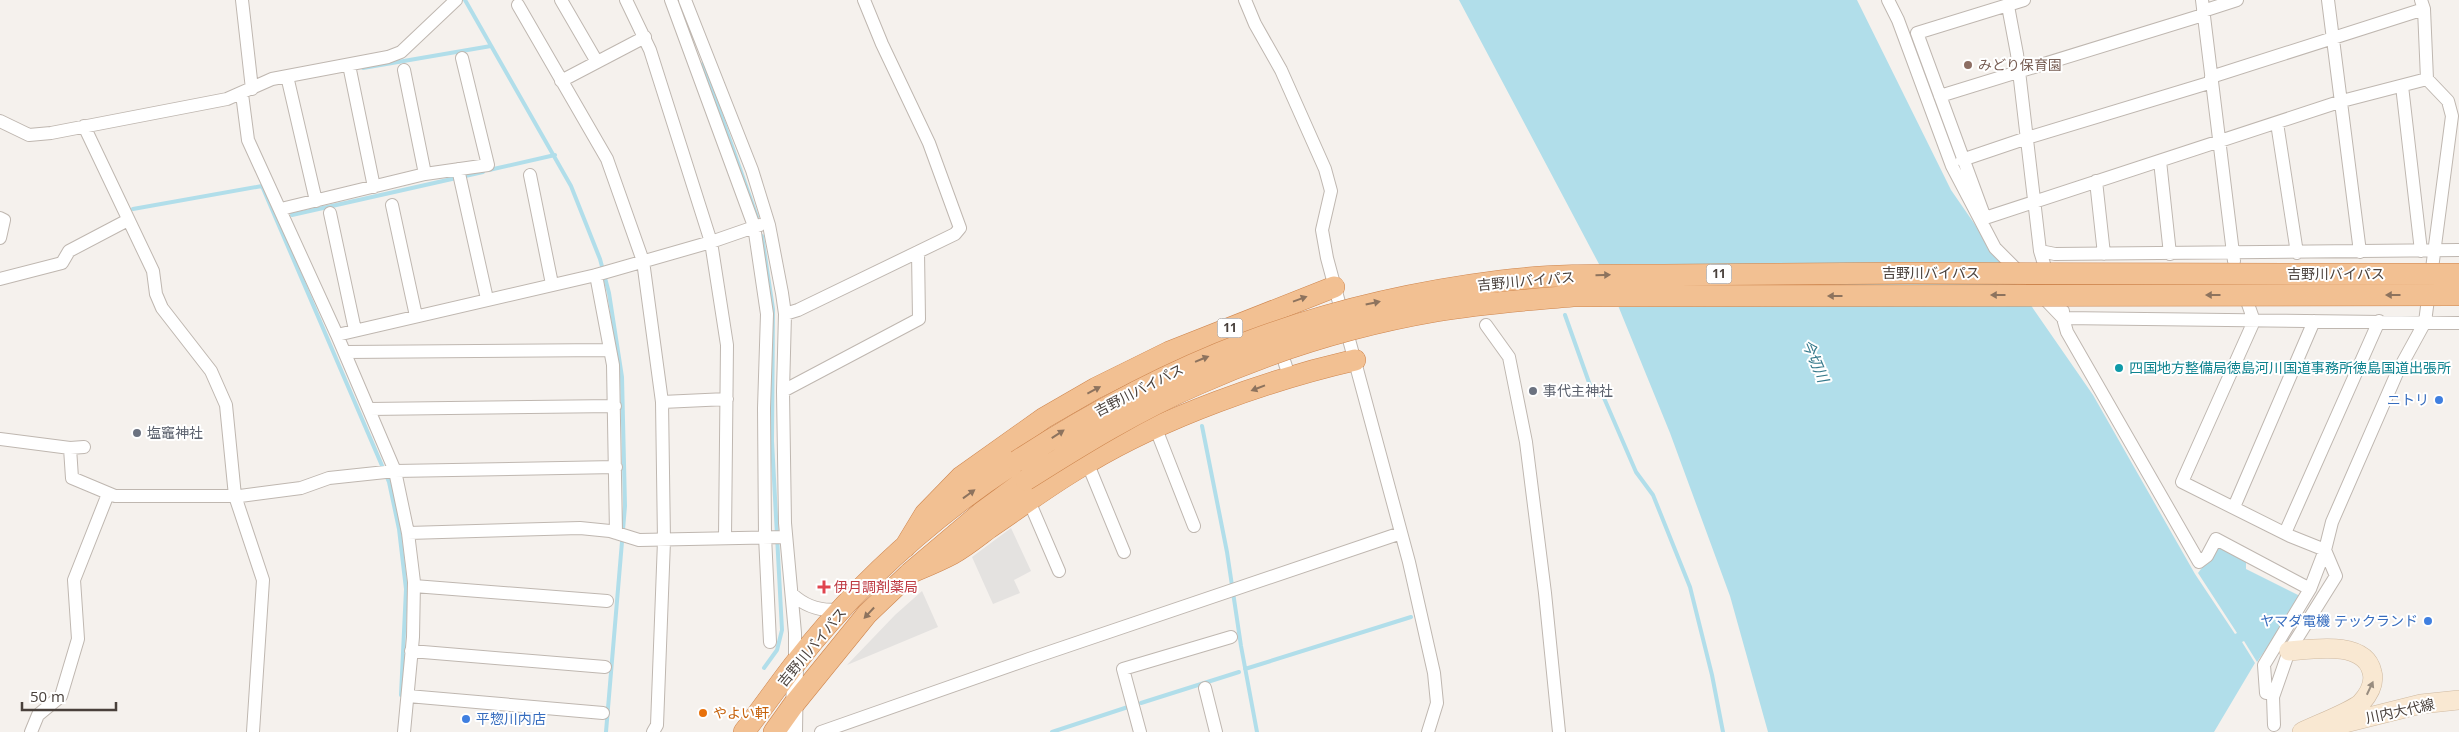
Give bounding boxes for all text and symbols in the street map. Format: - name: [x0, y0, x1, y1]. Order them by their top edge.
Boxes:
- place label: みどり保育園: [1978, 55, 2062, 74]
- marker: みどり保育園: [1962, 59, 1974, 71]
- street label: 吉野川バイパス: [1882, 263, 1980, 282]
- road number: 11: [1706, 264, 1732, 284]
- street label: 吉野川バイパス: [2287, 264, 2385, 283]
- street label: 吉野川バイパス: [1476, 267, 1575, 294]
- one-way arrow: [1596, 271, 1612, 279]
- one-way arrow: [1990, 291, 2006, 299]
- one-way arrow: [2205, 291, 2221, 299]
- one-way arrow: [2385, 291, 2401, 299]
- one-way arrow: [1827, 292, 1843, 300]
- one-way arrow: [1293, 295, 1308, 302]
- one-way arrow: [1365, 299, 1381, 307]
- road number: 11: [1218, 318, 1242, 338]
- water label: 今切川: [1798, 336, 1835, 387]
- one-way arrow: [1195, 355, 1210, 363]
- place label: 四国地方整備局徳島河川国道事務所徳島国道出張所: [2129, 358, 2451, 377]
- street label: 吉野川バイパス: [1091, 359, 1187, 420]
- marker: 四国地方整備局徳島河川国道事務所徳島国道出張所: [2113, 362, 2125, 374]
- place label: 事代主神社: [1543, 381, 1613, 400]
- one-way arrow: [1250, 384, 1265, 392]
- one-way arrow: [1087, 385, 1100, 394]
- marker: 事代主神社: [1527, 385, 1539, 397]
- place label: ニトリ: [2387, 390, 2429, 409]
- marker: ニトリ: [2433, 394, 2445, 406]
- place label: 塩竈神社: [147, 423, 203, 442]
- marker: 塩竈神社: [131, 427, 143, 439]
- one-way arrow: [1052, 429, 1065, 439]
- one-way arrow: [962, 489, 975, 500]
- place label: 伊月調剤薬局: [834, 577, 918, 596]
- marker: 伊月調剤薬局: [818, 581, 830, 593]
- street label: 吉野川バイパス: [773, 603, 850, 690]
- one-way arrow: [863, 607, 875, 619]
- place label: ヤマダ電機 テックランド: [2260, 611, 2418, 630]
- marker: ヤマダ電機 テックランド: [2422, 615, 2434, 627]
- scale bar: [22, 680, 116, 712]
- one-way arrow: [2366, 681, 2374, 695]
- text: 50 m: [30, 686, 65, 706]
- street label: 川内大代線: [2364, 694, 2436, 727]
- place label: やよい軒: [713, 703, 769, 722]
- marker: やよい軒: [697, 707, 709, 719]
- place label: 平惣川内店: [476, 709, 546, 728]
- marker: 平惣川内店: [460, 713, 472, 725]

